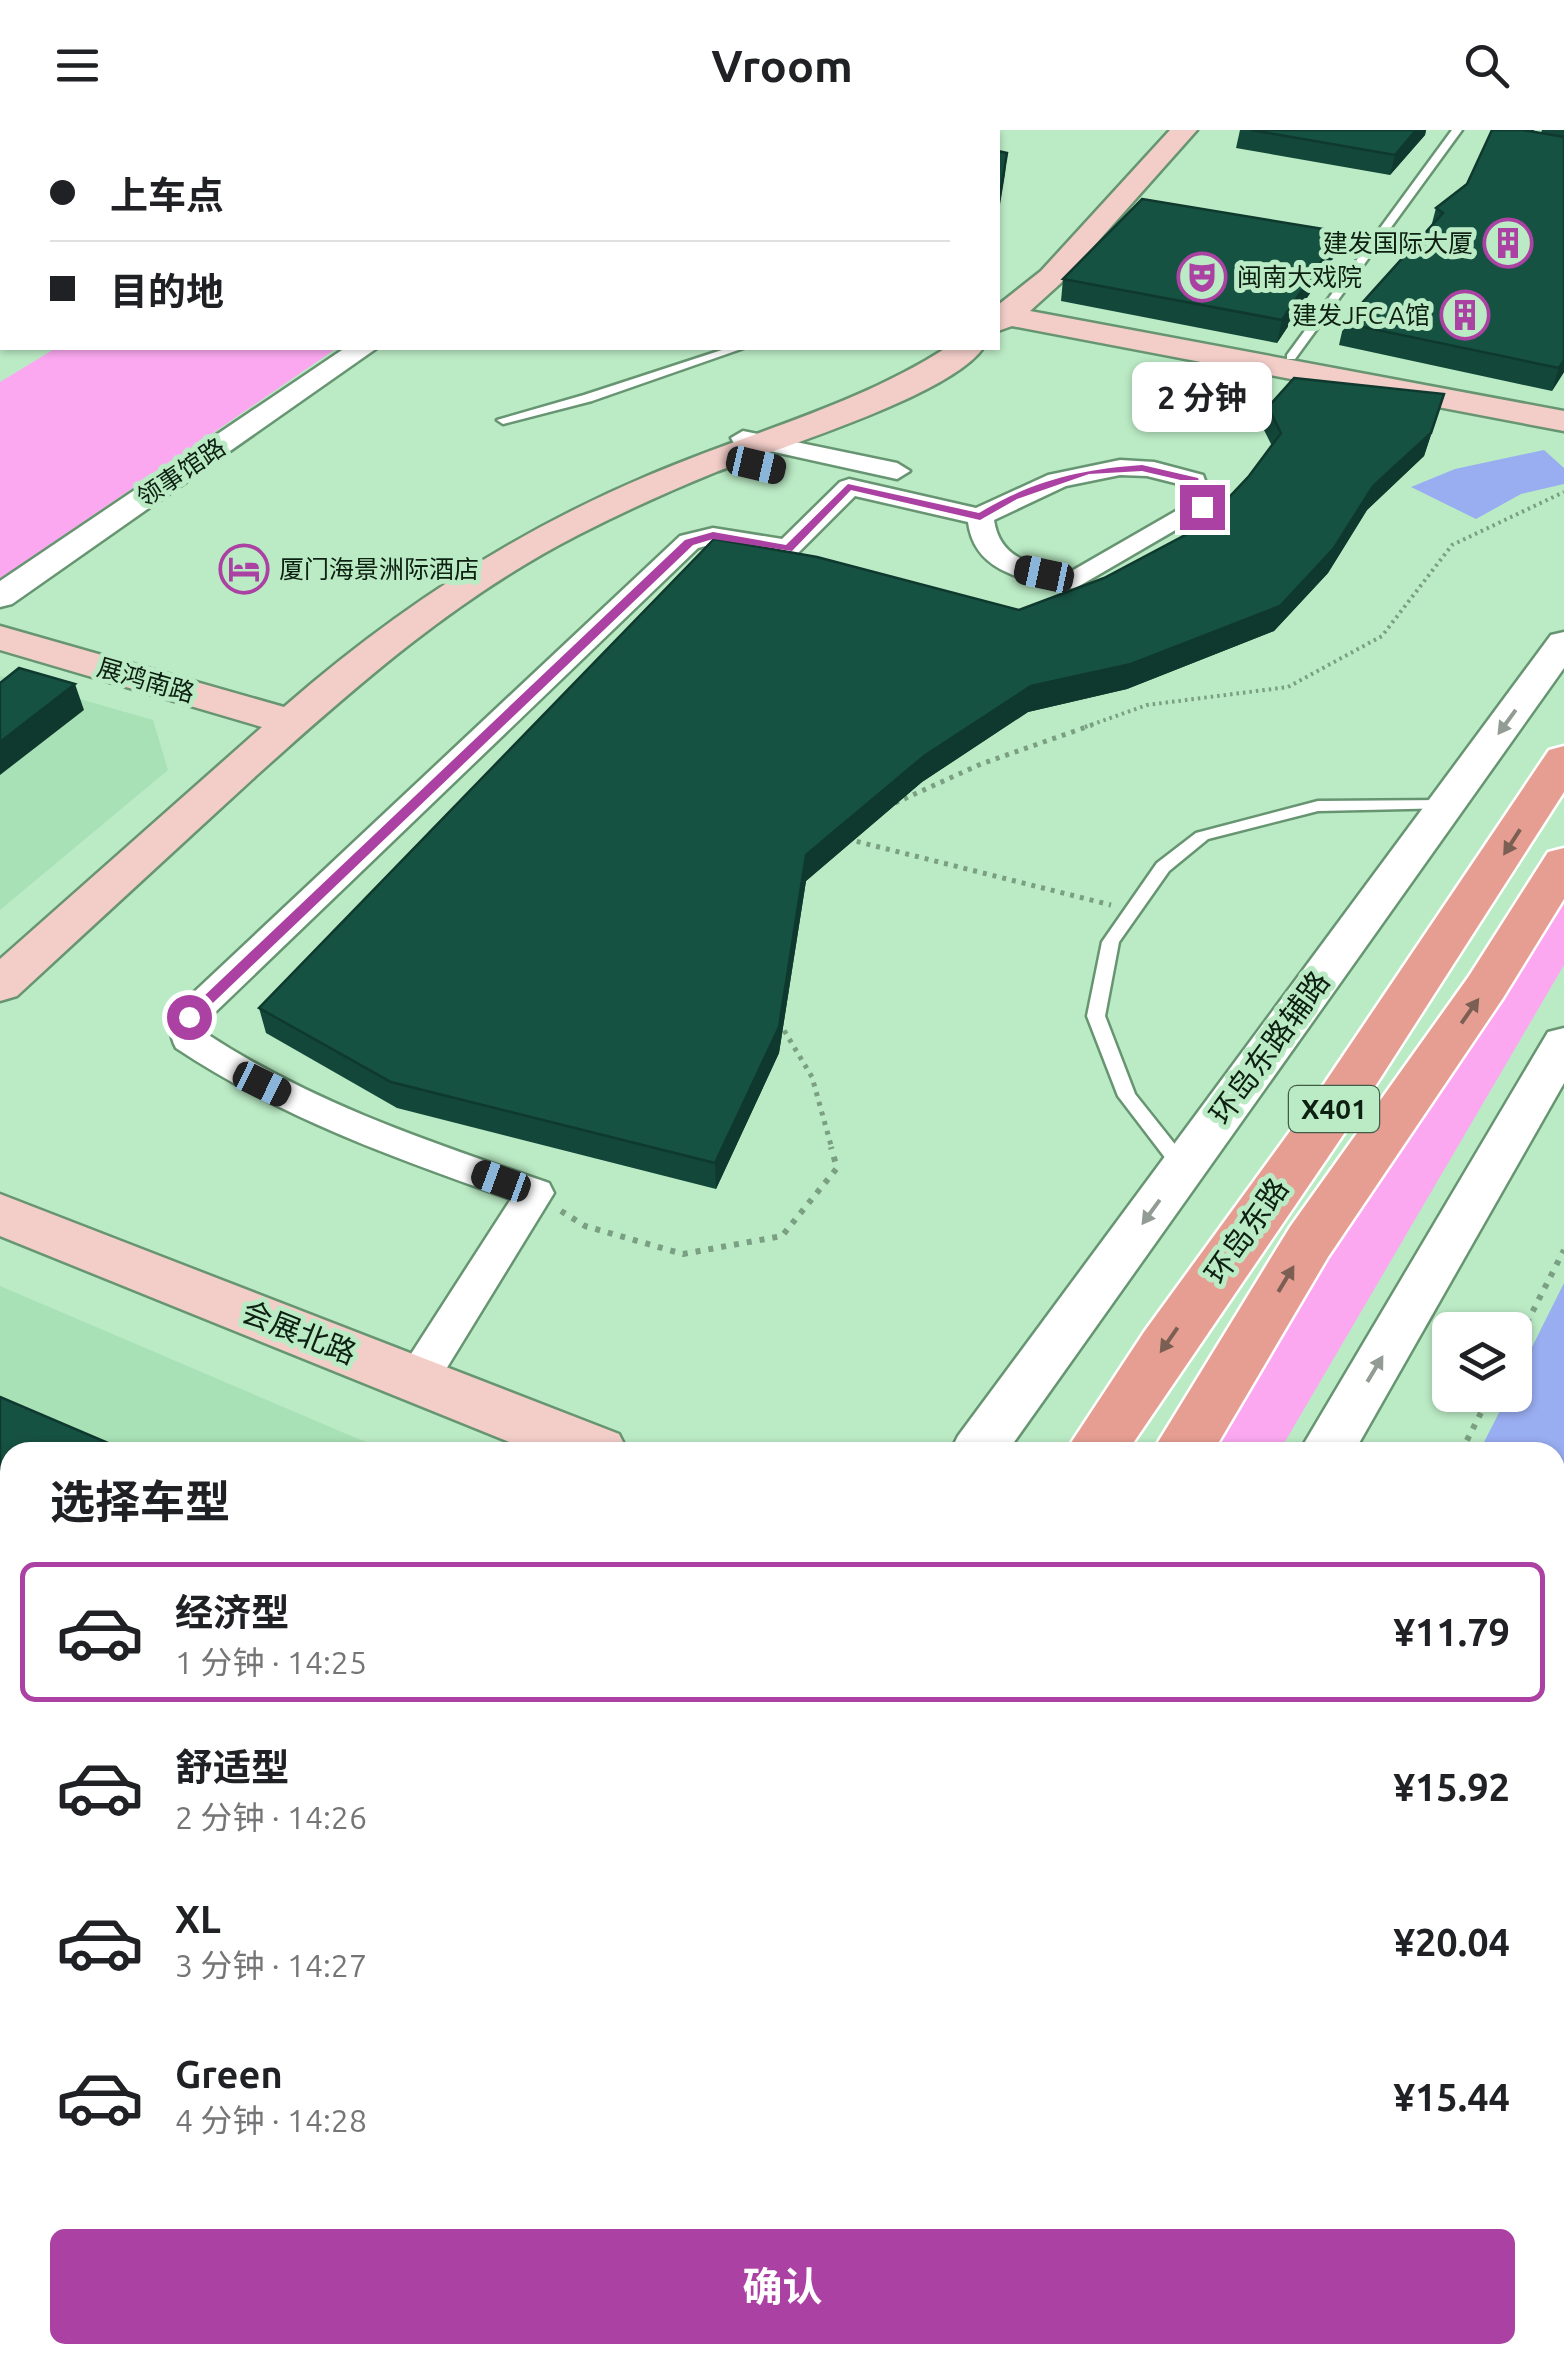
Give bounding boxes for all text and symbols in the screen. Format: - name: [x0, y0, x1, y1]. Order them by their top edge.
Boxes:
- icon: menu: [50, 38, 105, 93]
- icon: search: [1459, 38, 1514, 93]
- text: Vroom: [711, 40, 853, 91]
- text: 上车点: [110, 174, 224, 216]
- building icon: 建发国际大厦: [1482, 217, 1534, 269]
- place label: 建发国际大厦: [1323, 229, 1473, 257]
- theatre icon: 闽南大戏院: [1176, 251, 1228, 303]
- place label: 闽南大戏院: [1237, 263, 1362, 291]
- text: 目的地: [110, 270, 224, 312]
- building icon: 建发JFC A馆: [1439, 289, 1491, 341]
- place label: 建发JFC A馆: [1292, 301, 1430, 329]
- callout: 2 分钟: [1132, 362, 1272, 432]
- text: 2 分钟: [1157, 379, 1247, 415]
- street label: 领事馆路: [132, 432, 230, 512]
- car: [723, 444, 789, 486]
- route end: [1180, 485, 1225, 530]
- hotel icon: 厦门海景洲际酒店: [218, 543, 270, 595]
- car: [1012, 553, 1076, 595]
- place label: 厦门海景洲际酒店: [279, 555, 479, 583]
- street label: 展鸿南路: [94, 653, 198, 707]
- one-way arrow: [1497, 709, 1517, 735]
- one-way arrow: [1503, 828, 1521, 855]
- street label: 环岛东路辅路: [1203, 965, 1336, 1130]
- route start: [167, 995, 212, 1040]
- one-way arrow: [1460, 997, 1479, 1024]
- car: [228, 1057, 296, 1111]
- road number: X401: [1289, 1086, 1379, 1132]
- car: [468, 1157, 534, 1205]
- street label: 环岛东路: [1198, 1172, 1295, 1289]
- one-way arrow: [1142, 1199, 1161, 1225]
- one-way arrow: [1277, 1265, 1294, 1293]
- street label: 会展北路: [237, 1294, 361, 1370]
- map controls: [1432, 1312, 1532, 1412]
- button: layers: [1432, 1312, 1532, 1412]
- one-way arrow: [1160, 1327, 1179, 1354]
- one-way arrow: [1366, 1355, 1384, 1383]
- text: 选择车型: [50, 1476, 230, 1527]
- icon: car: [55, 1587, 145, 1677]
- text: 经济型: [175, 1591, 289, 1633]
- text: ¥11.79: [1393, 1611, 1510, 1653]
- text: 1 分钟 · 14:25: [175, 1644, 367, 1680]
- icon: car: [55, 1742, 145, 1832]
- text: 舒适型: [175, 1746, 289, 1788]
- text: ¥15.92: [1393, 1766, 1510, 1808]
- text: 2 分钟 · 14:26: [175, 1799, 367, 1835]
- icon: car: [55, 1897, 145, 1987]
- text: XL: [175, 1898, 221, 1940]
- text: ¥20.04: [1393, 1921, 1510, 1963]
- text: 3 分钟 · 14:27: [175, 1947, 367, 1983]
- icon: car: [55, 2052, 145, 2142]
- text: Green: [175, 2053, 283, 2095]
- text: ¥15.44: [1393, 2076, 1510, 2118]
- text: 4 分钟 · 14:28: [175, 2102, 367, 2138]
- button: 确认: [50, 2229, 1515, 2344]

